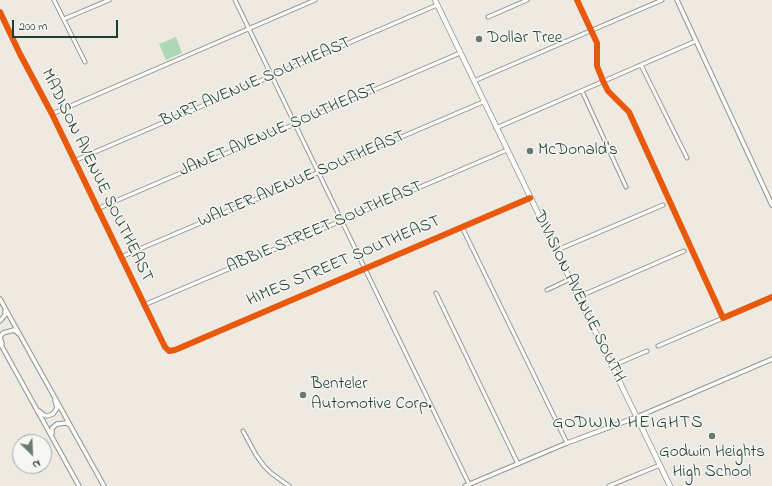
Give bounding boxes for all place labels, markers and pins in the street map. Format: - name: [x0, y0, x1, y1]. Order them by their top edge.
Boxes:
- place label: Dollar Tree: [487, 29, 562, 49]
- marker: Dollar Tree: [474, 34, 484, 44]
- place label: McDonald's: [538, 141, 618, 161]
- marker: McDonald's: [525, 146, 535, 156]
- place label: Benteler Automotive Corp.: [311, 375, 432, 415]
- marker: Benteler Automotive Corp.: [298, 390, 308, 400]
- marker: Godwin Heights High School: [707, 431, 717, 441]
- place label: Godwin Heights High School: [659, 443, 765, 483]

